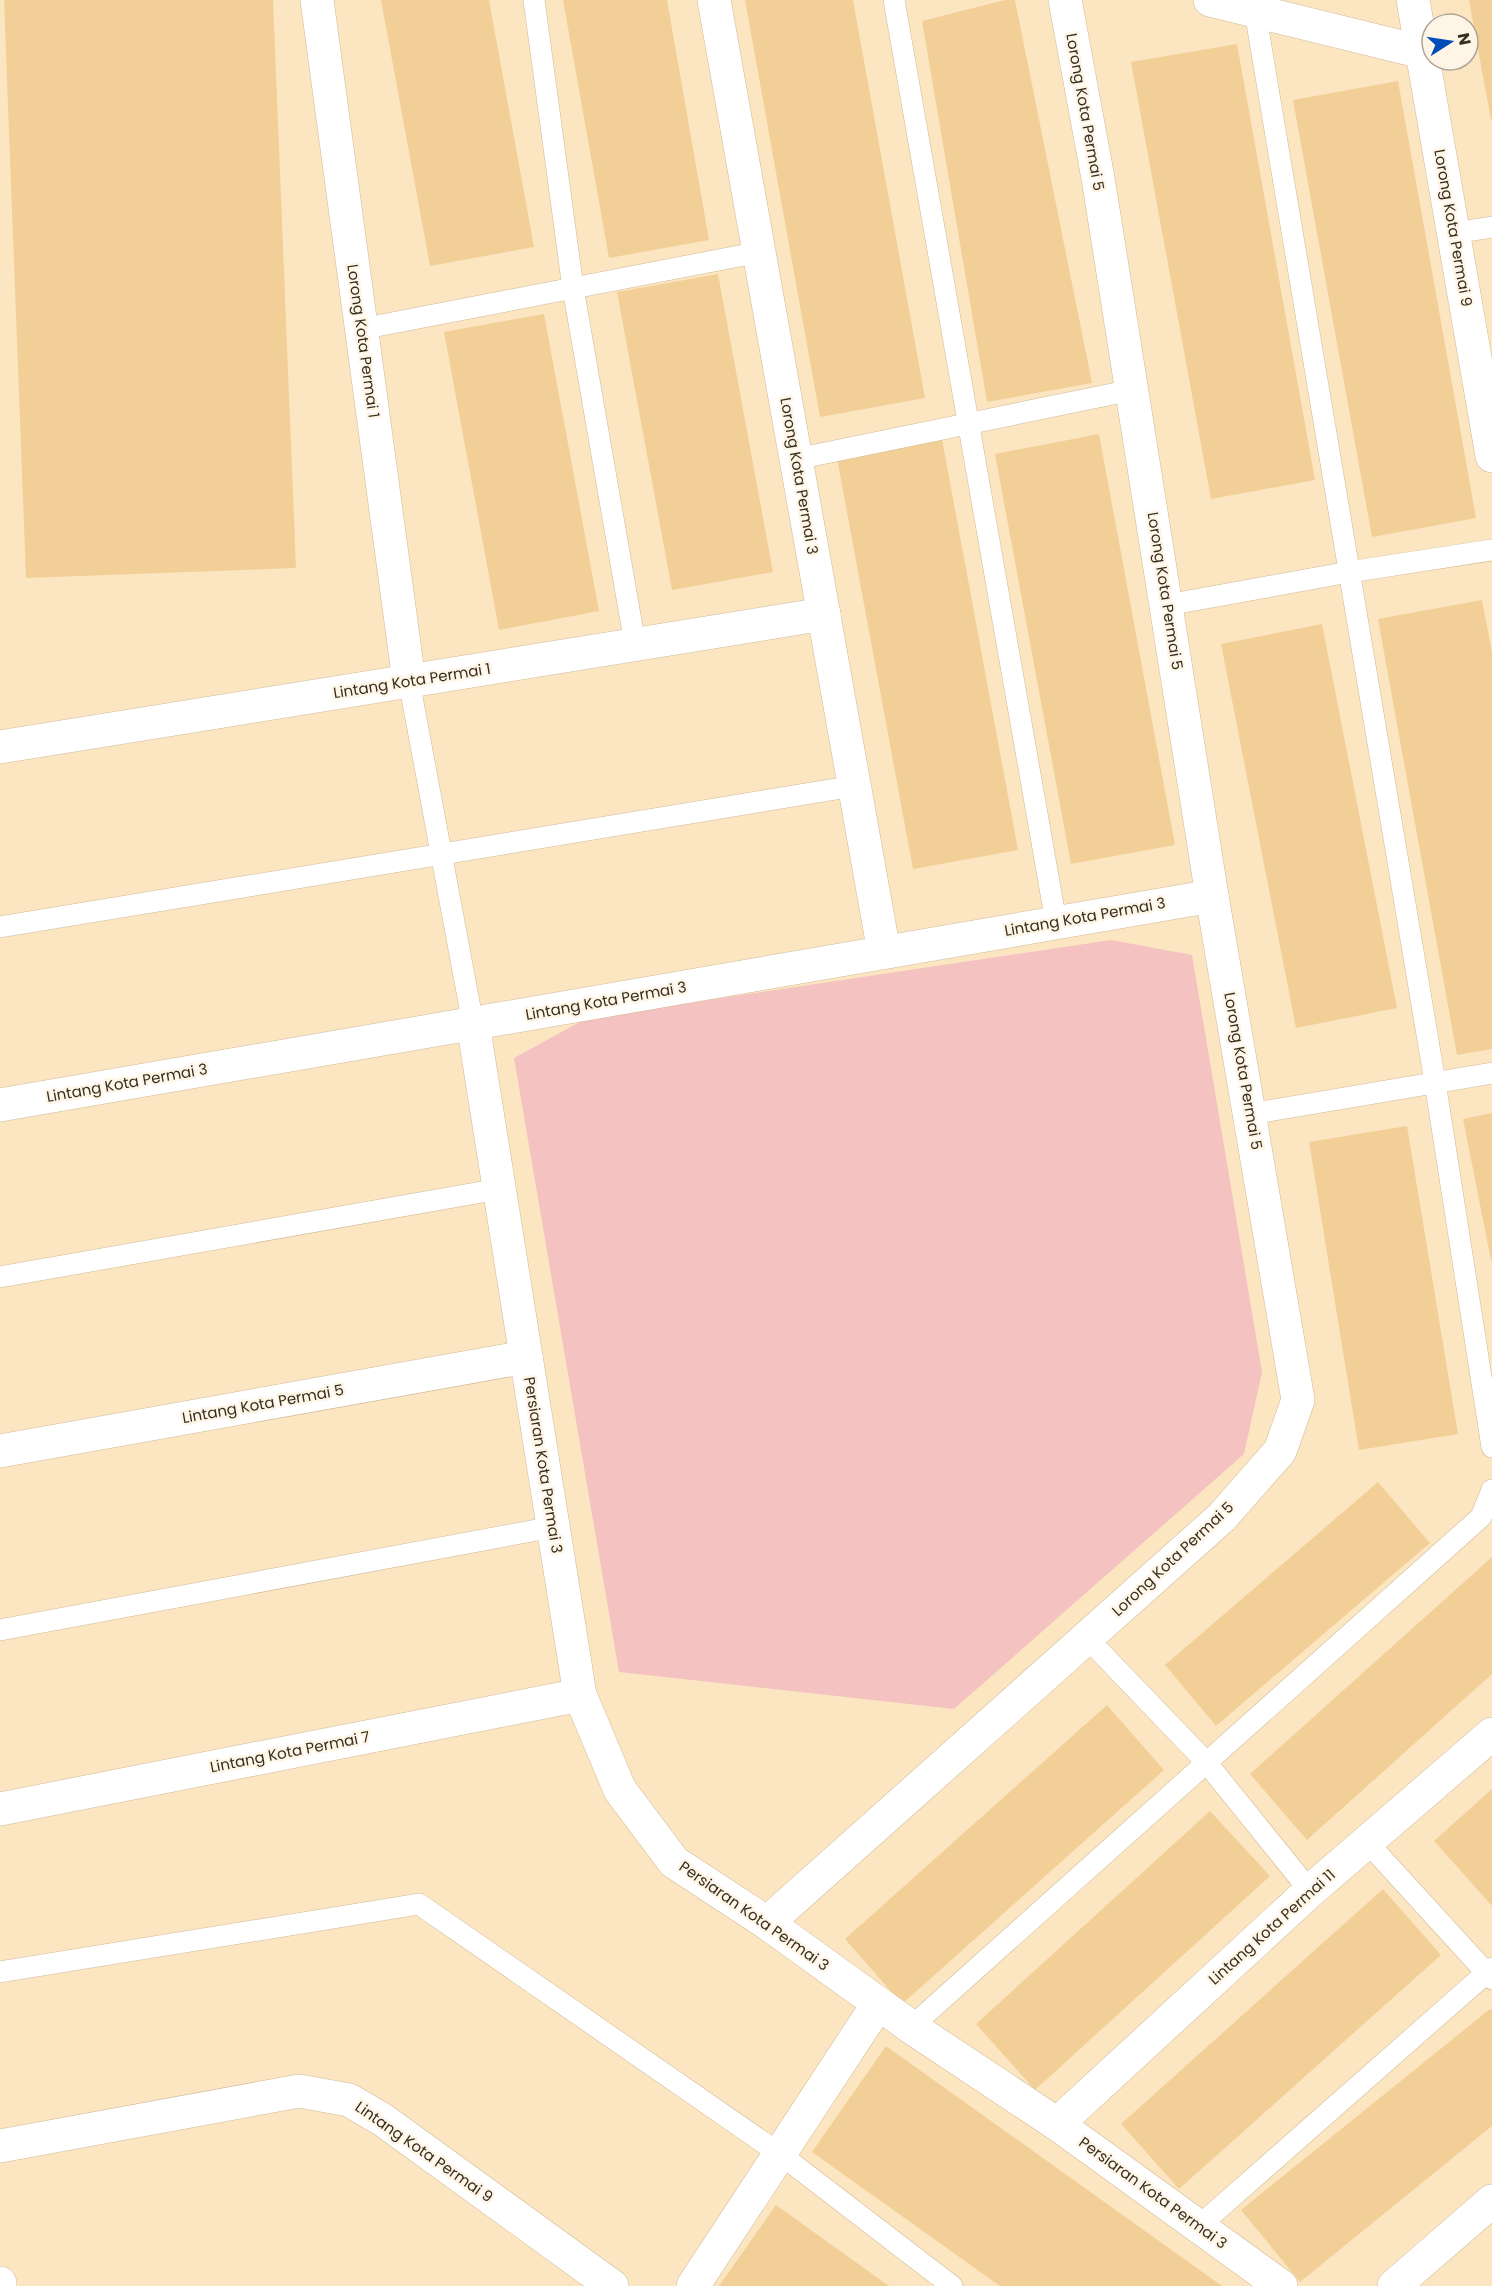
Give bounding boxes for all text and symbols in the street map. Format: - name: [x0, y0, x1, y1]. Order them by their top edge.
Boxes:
- north arrow: [1420, 12, 1480, 72]
- text: N: [1452, 31, 1477, 47]
- street label: Lorong Kota Permai 5: [1061, 32, 1110, 192]
- street label: Lorong Kota Permai 9: [1429, 148, 1478, 308]
- street label: Lorong Kota Permai 1: [342, 263, 385, 419]
- street label: Lorong Kota Permai 3: [775, 396, 824, 556]
- street label: Lorong Kota Permai 5: [1143, 511, 1188, 671]
- street label: Lintang Kota Permai 1: [332, 658, 492, 703]
- street label: Lintang Kota Permai 3: [1003, 892, 1167, 941]
- street label: Lintang Kota Permai 3: [524, 976, 688, 1025]
- street label: Lorong Kota Permai 5: [1219, 991, 1268, 1151]
- street label: Lintang Kota Permai 3: [45, 1058, 209, 1107]
- street label: Persiaran Kota Permai 3: [519, 1375, 568, 1555]
- street label: Lintang Kota Permai 5: [181, 1379, 345, 1428]
- street label: Lorong Kota Permai 5: [1107, 1497, 1238, 1621]
- street label: Lintang Kota Permai 7: [208, 1726, 372, 1777]
- street label: Persiaran Kota Permai 3: [675, 1856, 833, 1975]
- street label: Lintang Kota Permai 11: [1204, 1864, 1340, 1989]
- street label: Lintang Kota Permai 9: [351, 2096, 497, 2207]
- street label: Persiaran Kota Permai 3: [1075, 2132, 1232, 2254]

